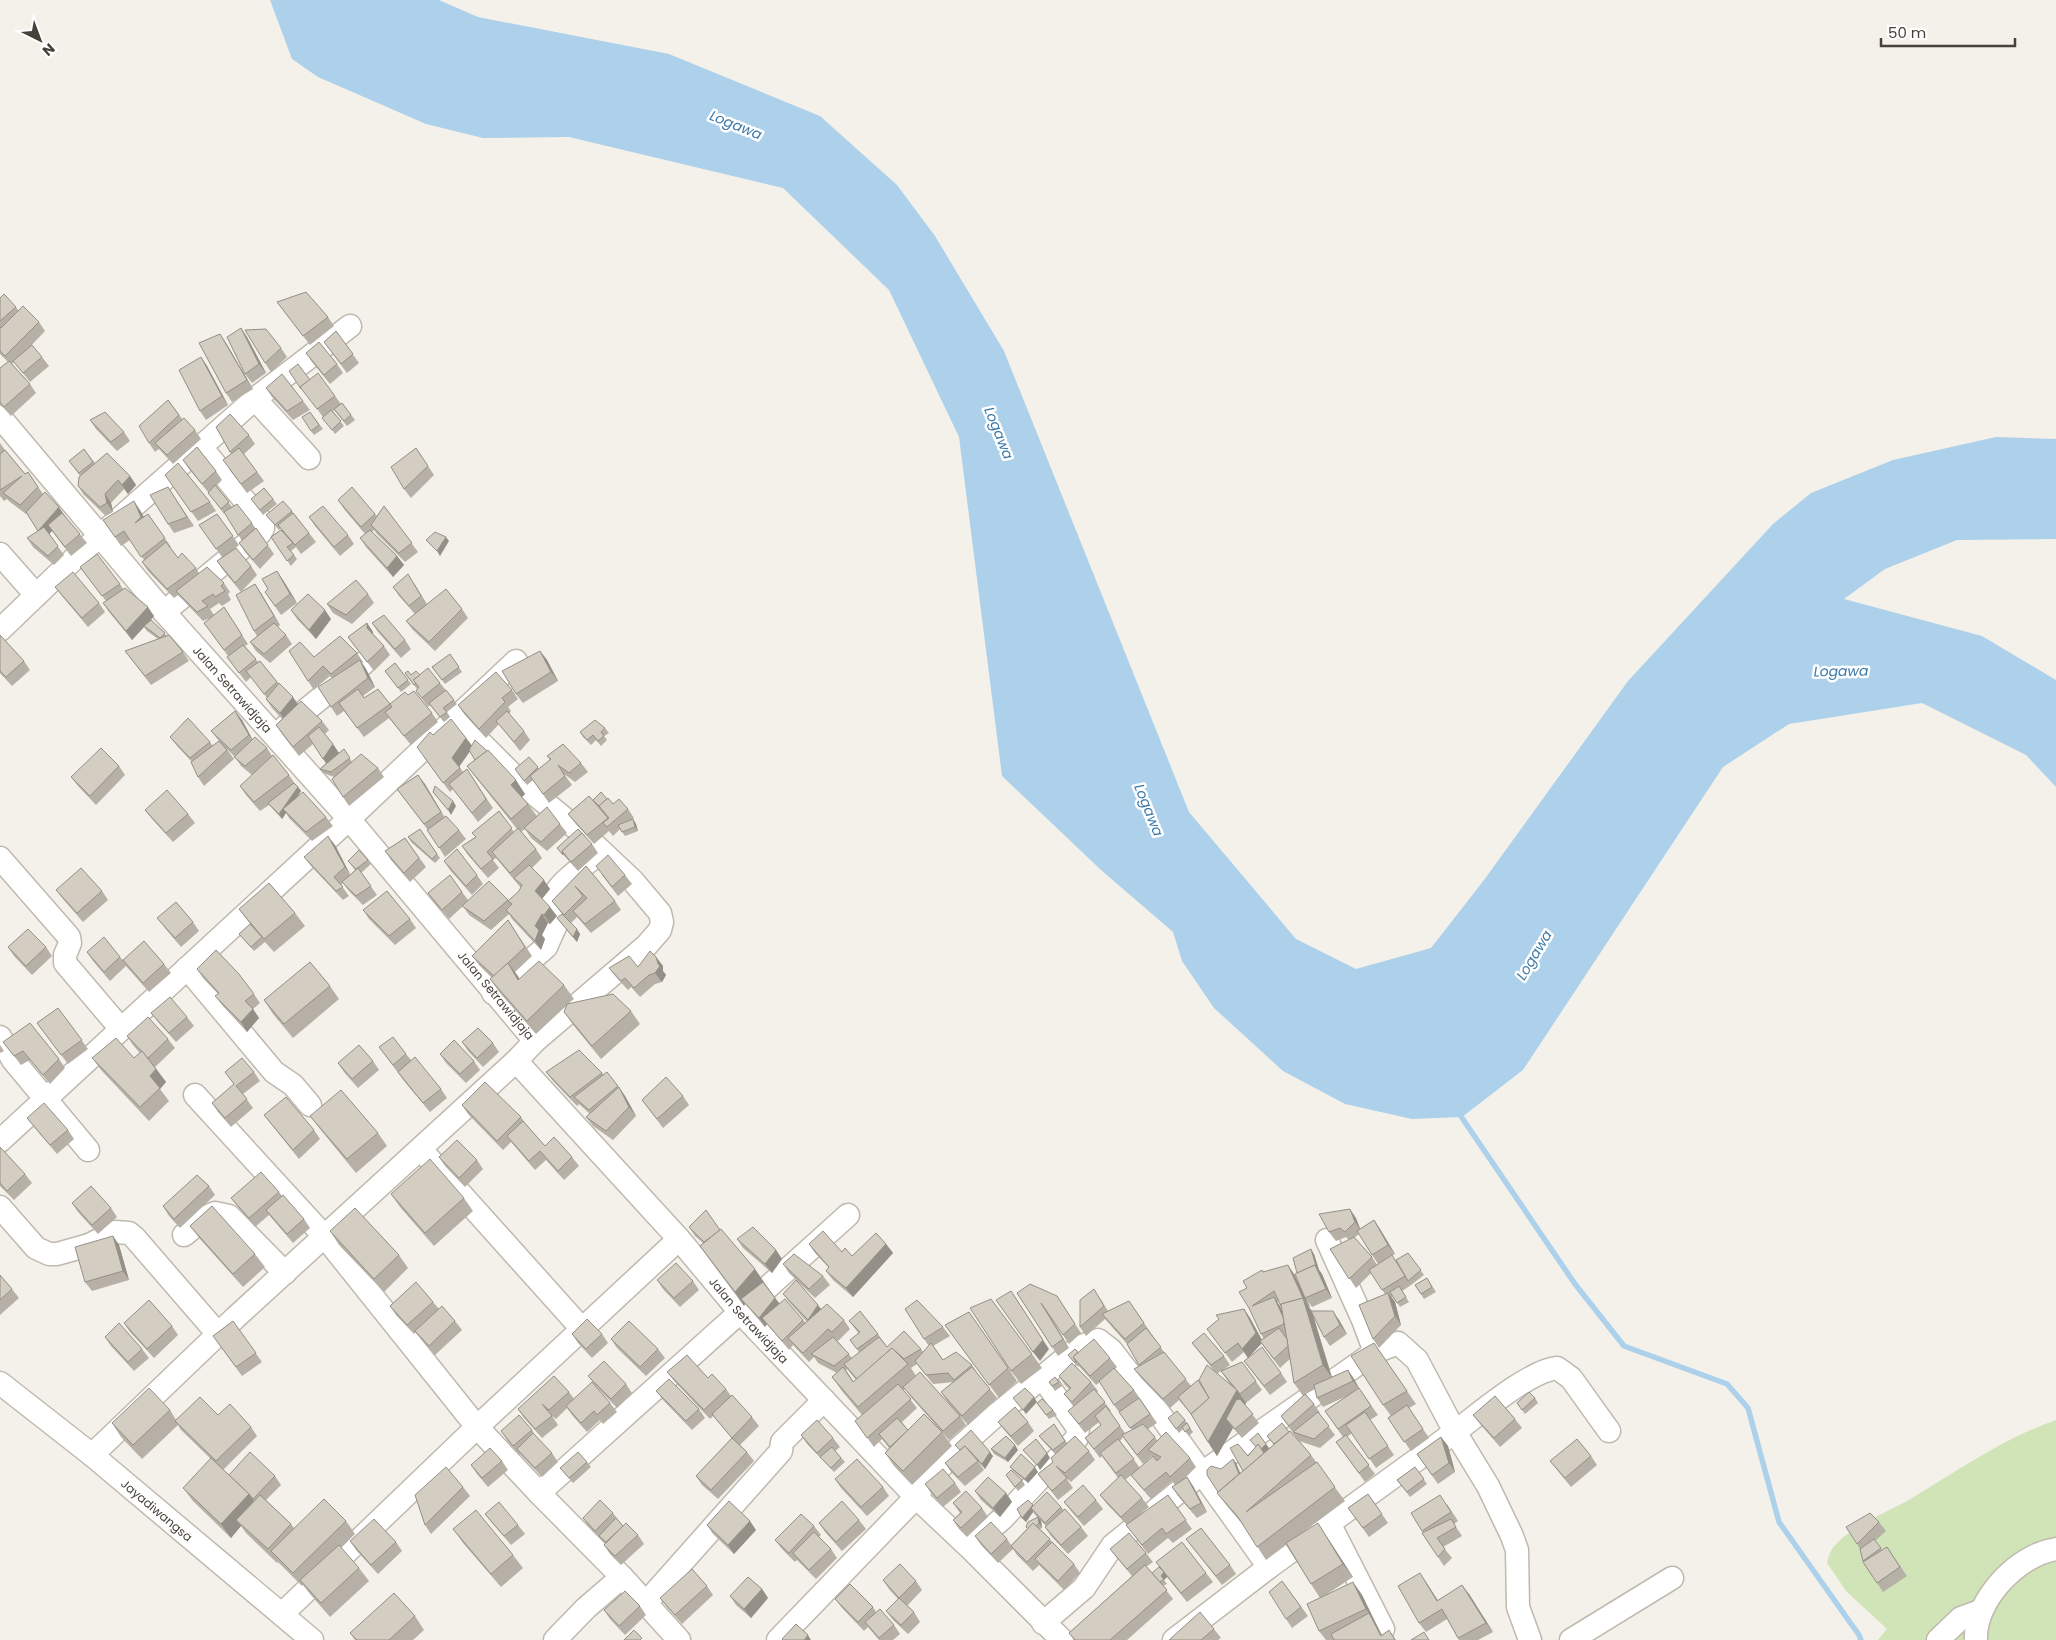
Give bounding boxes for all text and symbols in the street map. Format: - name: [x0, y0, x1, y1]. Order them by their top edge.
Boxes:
- north arrow: [15, 15, 65, 65]
- scale bar: [1881, 15, 2015, 47]
- text: 50 m: [1888, 22, 1926, 43]
- text: N: [38, 39, 59, 61]
- water label: Logawa: [707, 105, 766, 145]
- water label: Logawa: [979, 404, 1019, 463]
- street label: Jalan Setrawidjaja: [189, 642, 276, 736]
- water label: Logawa: [1813, 661, 1869, 681]
- water label: Logawa: [1129, 781, 1169, 840]
- water label: Logawa: [1511, 926, 1557, 984]
- street label: Jalan Setrawidjaja: [454, 947, 539, 1043]
- street label: Jalan Setrawidjaja: [705, 1273, 793, 1367]
- street label: Jayadiwangsa: [118, 1475, 197, 1545]

